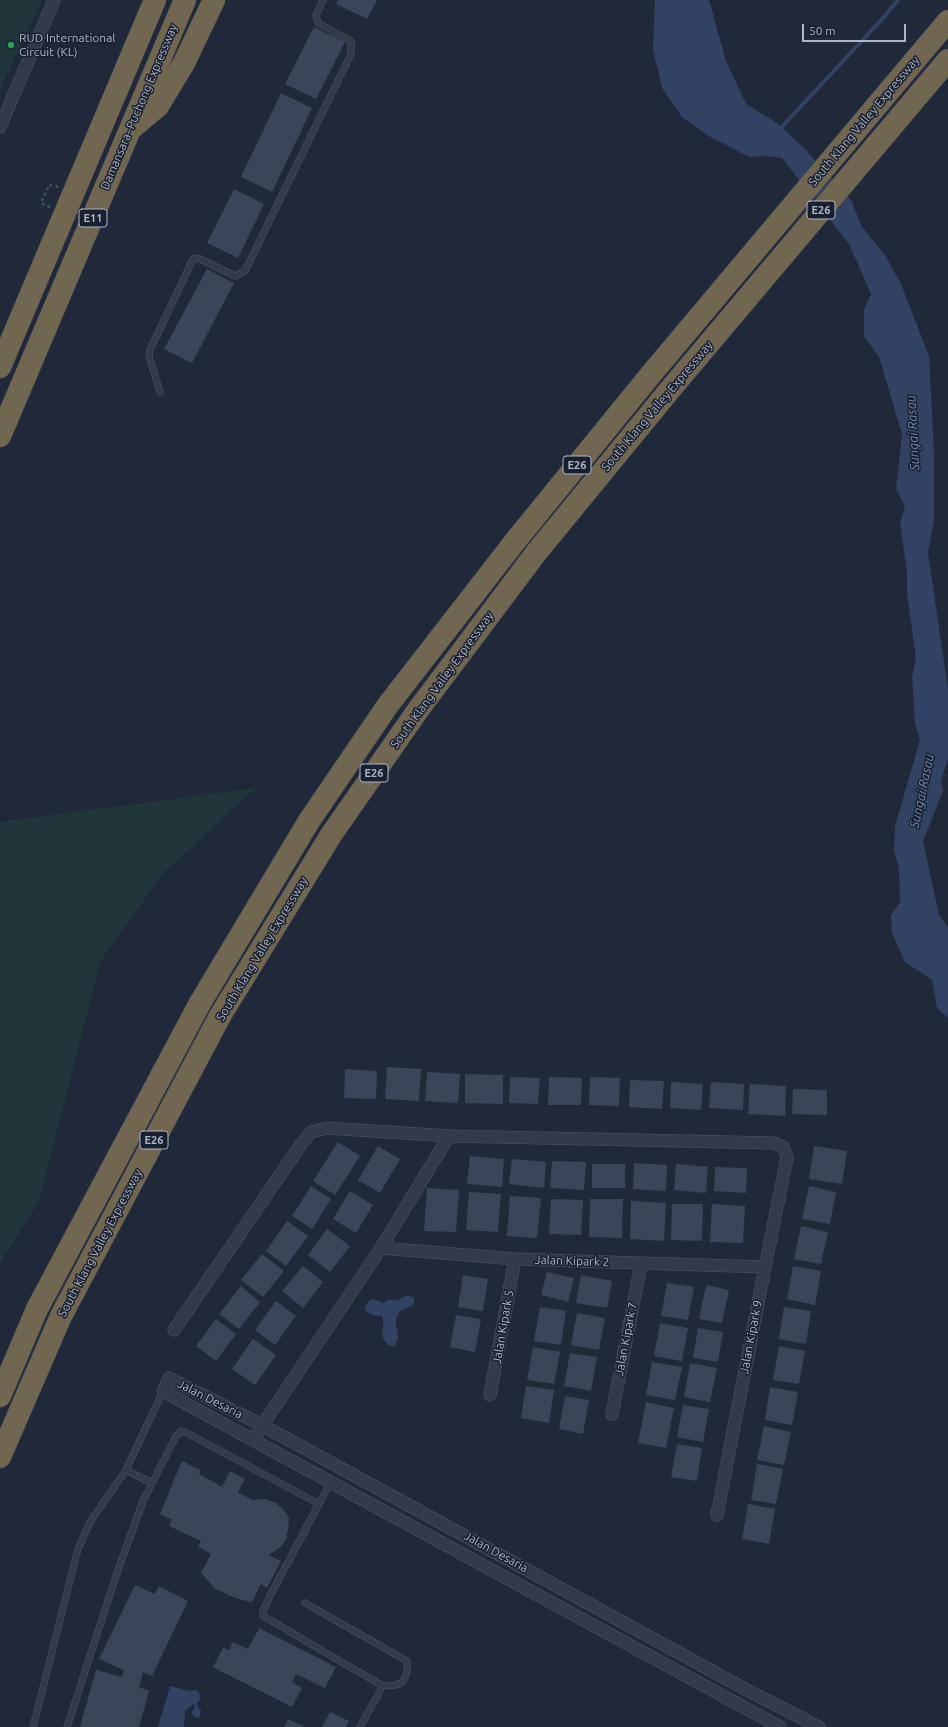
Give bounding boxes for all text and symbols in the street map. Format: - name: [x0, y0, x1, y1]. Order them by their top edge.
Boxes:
- scale bar: [804, 16, 908, 42]
- street label: Damansara–Puchong Expressway: [97, 22, 181, 192]
- text: 50 m: [809, 24, 836, 37]
- place label: RUD International Circuit (KL): [19, 31, 116, 59]
- marker: RUD International Circuit (KL): [6, 40, 16, 50]
- street label: South Klang Valley Expressway: [805, 53, 923, 189]
- road number: E26: [807, 201, 835, 219]
- road number: E11: [79, 209, 107, 227]
- street label: South Klang Valley Expressway: [598, 338, 716, 474]
- water label: Sungai Rasau: [903, 395, 923, 471]
- road number: E26: [563, 456, 591, 474]
- street label: South Klang Valley Expressway: [388, 609, 496, 751]
- water label: Sungai Rasau: [907, 752, 937, 830]
- road number: E26: [360, 764, 388, 782]
- street label: South Klang Valley Expressway: [213, 874, 311, 1024]
- road number: E26: [140, 1131, 168, 1149]
- street label: South Klang Valley Expressway: [55, 1167, 145, 1319]
- street label: Jalan Kipark 2: [534, 1252, 610, 1270]
- street label: Jalan Kipark 5: [489, 1289, 517, 1365]
- street label: Jalan Kipark 9: [737, 1299, 765, 1375]
- street label: Jalan Kipark 7: [612, 1301, 640, 1377]
- street label: Jalan Desaria: [175, 1376, 245, 1422]
- street label: Jalan Desaria: [461, 1528, 531, 1576]

